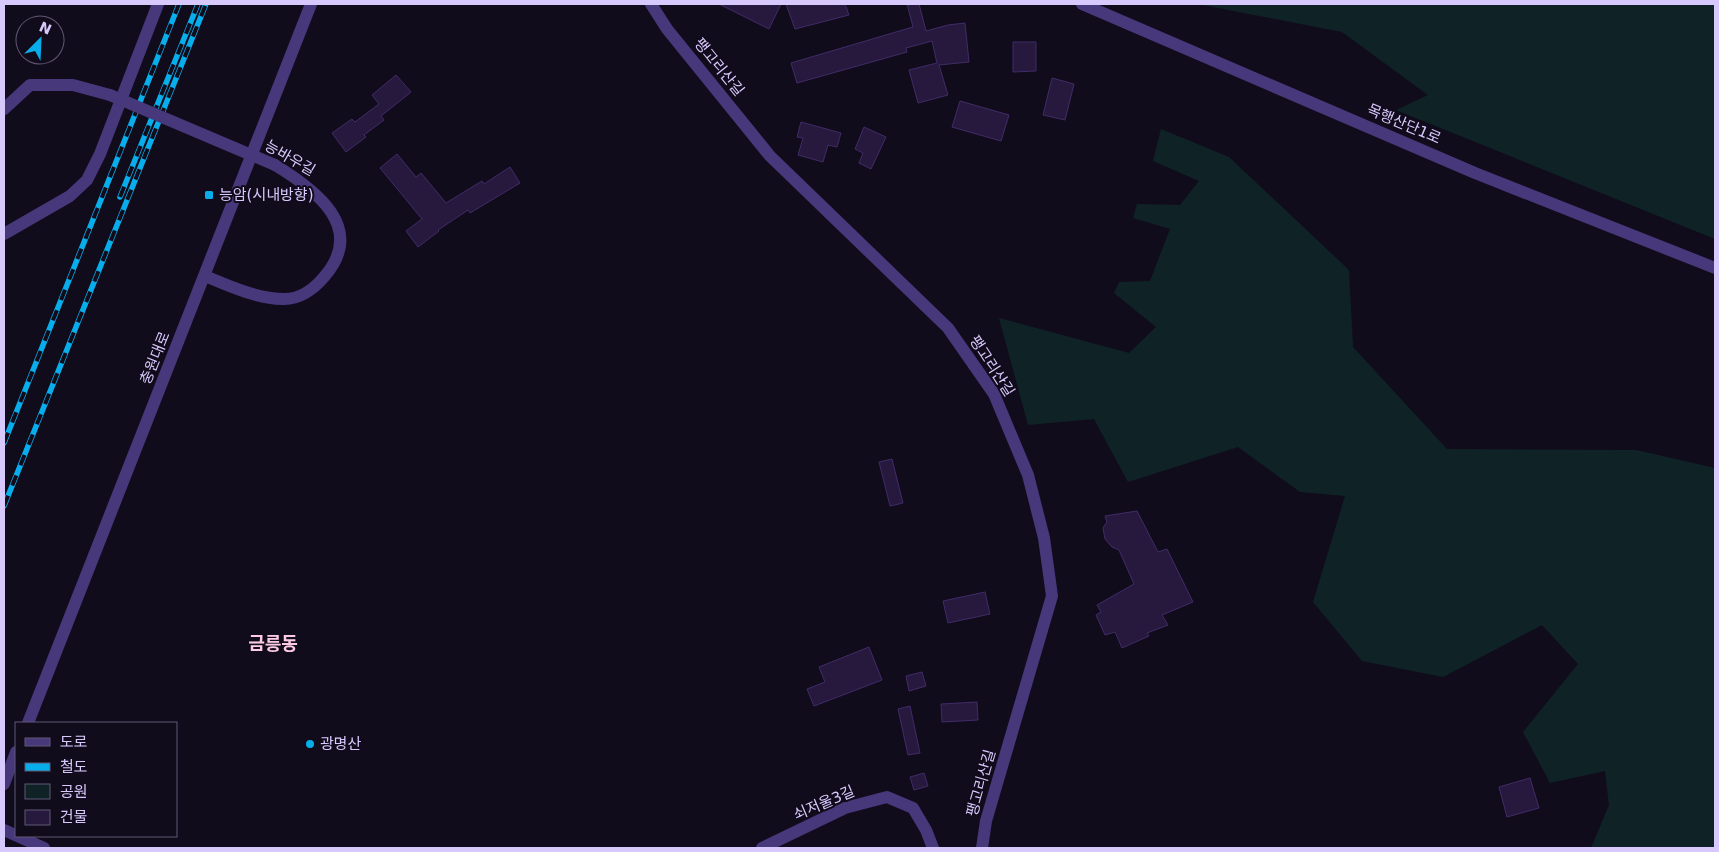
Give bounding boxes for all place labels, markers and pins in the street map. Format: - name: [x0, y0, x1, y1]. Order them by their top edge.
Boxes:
- place label: 능암(시내방향): [219, 186, 314, 204]
- marker: 능암(시내방향): [203, 189, 215, 201]
- place label: 광명산: [320, 735, 362, 753]
- marker: 광명산: [304, 738, 316, 750]

